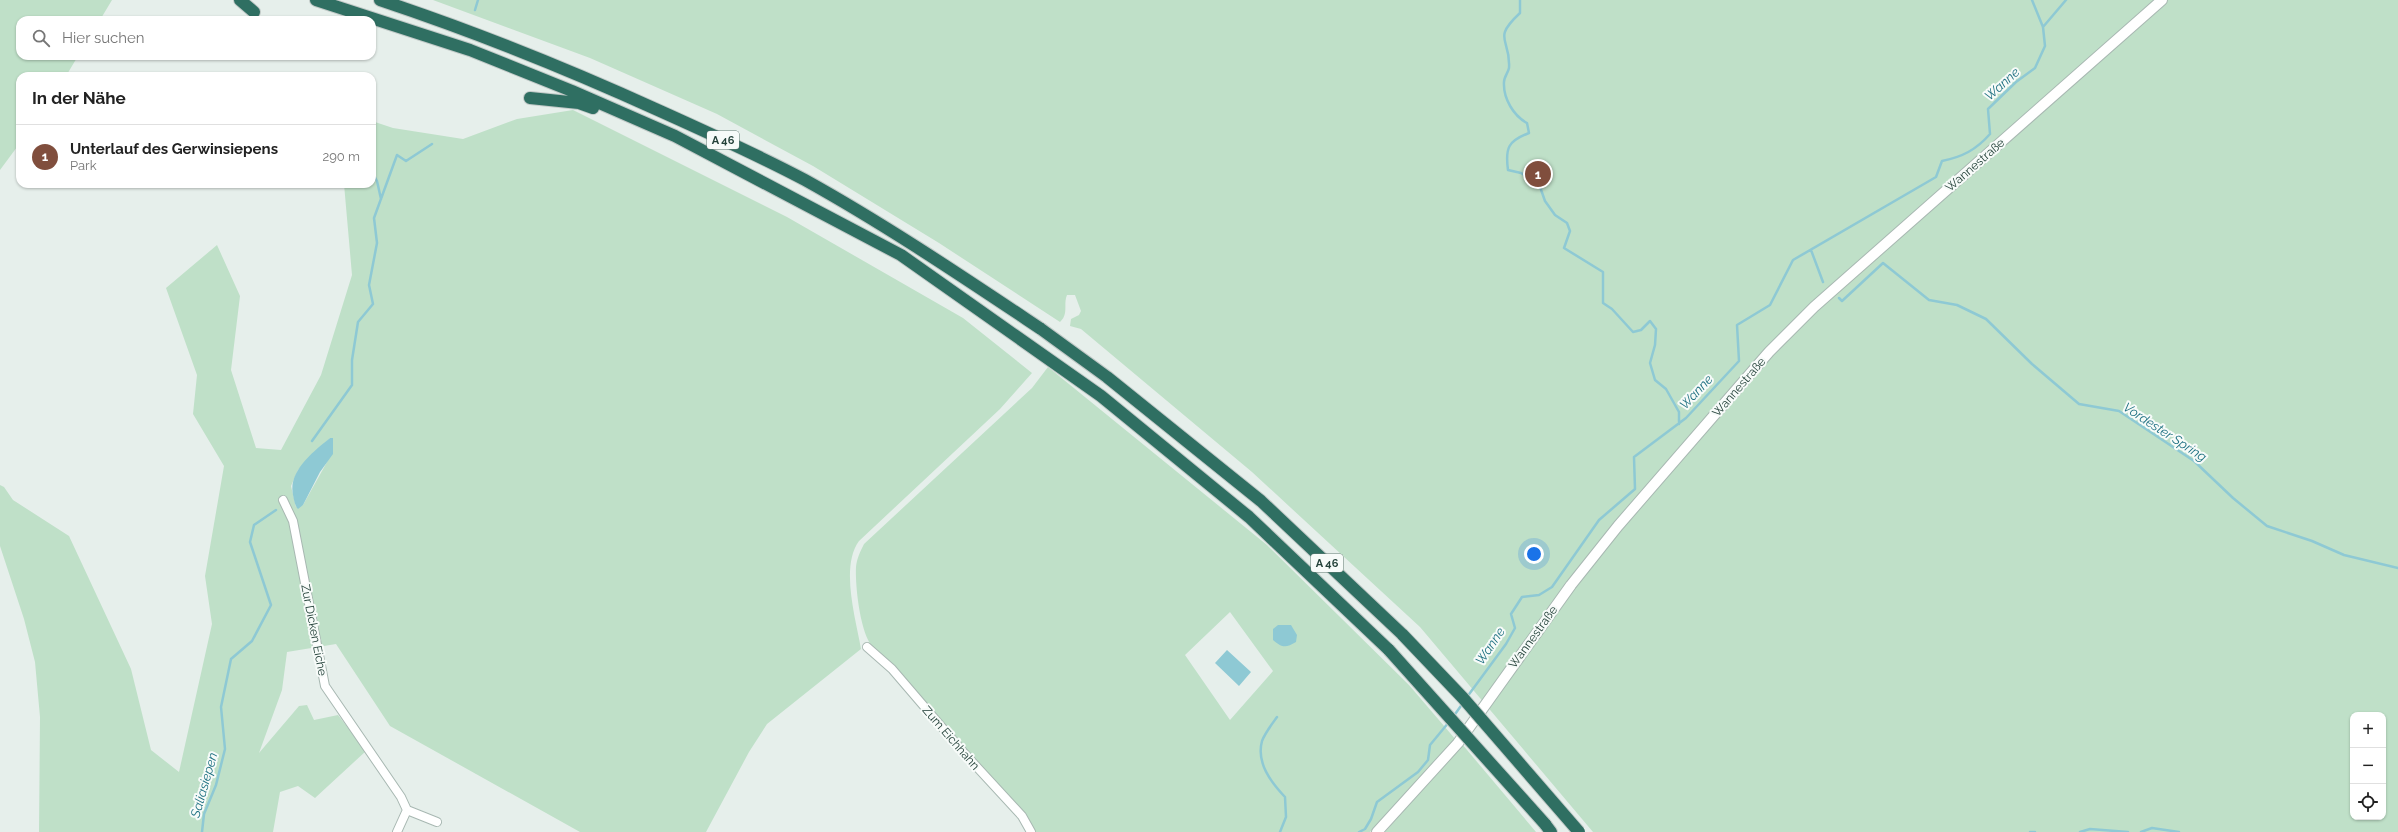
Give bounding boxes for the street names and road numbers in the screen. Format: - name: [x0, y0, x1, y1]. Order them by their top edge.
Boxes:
- road number: A 46: [707, 131, 739, 149]
- street label: Wannestraße: [1943, 136, 2007, 194]
- street label: Wannestraße: [1710, 355, 1768, 419]
- road number: A 46: [1311, 554, 1343, 572]
- street label: Zur Dicken Eiche: [298, 583, 330, 677]
- street label: Wannestraße: [1506, 603, 1560, 671]
- street label: Zum Eichhahn: [920, 703, 982, 773]

